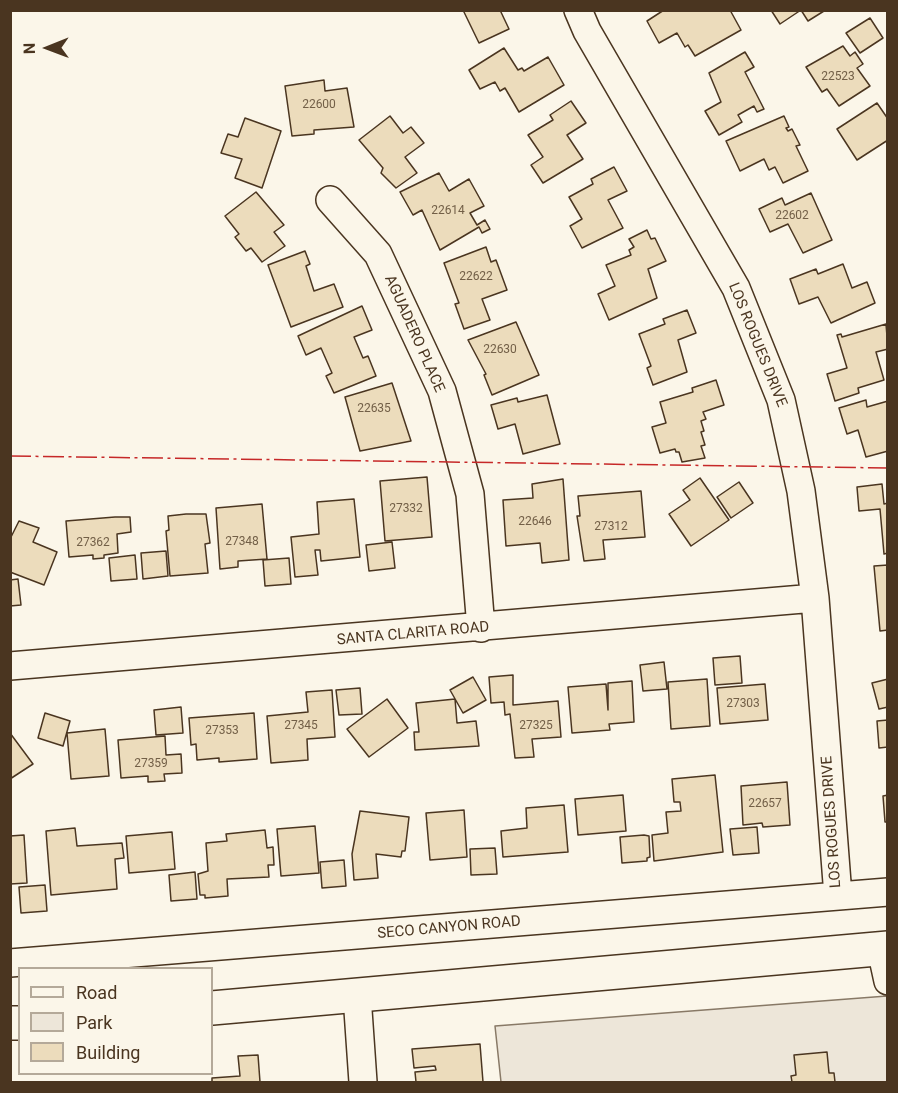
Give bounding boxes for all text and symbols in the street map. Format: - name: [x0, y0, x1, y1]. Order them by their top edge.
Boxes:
- north arrow: [18, 18, 78, 78]
- text: N: [20, 43, 39, 54]
- house number: 22523: [821, 70, 855, 84]
- house number: 22600: [302, 98, 336, 112]
- house number: 22614: [431, 204, 465, 218]
- house number: 22602: [775, 209, 809, 223]
- house number: 22622: [459, 270, 493, 284]
- street label: AGUADERO PLACE: [380, 273, 448, 395]
- street label: LOS ROGUES DRIVE: [724, 280, 790, 410]
- house number: 22630: [483, 343, 517, 357]
- house number: 22635: [357, 402, 391, 416]
- house number: 27332: [389, 502, 423, 516]
- house number: 22646: [518, 515, 552, 529]
- house number: 27312: [594, 520, 628, 534]
- house number: 27348: [225, 535, 259, 549]
- house number: 27362: [76, 536, 110, 550]
- street label: SANTA CLARITA ROAD: [336, 618, 490, 650]
- house number: 27303: [726, 697, 760, 711]
- house number: 27345: [284, 719, 318, 733]
- house number: 27325: [519, 719, 553, 733]
- house number: 27353: [205, 724, 239, 738]
- street label: LOS ROGUES DRIVE: [818, 755, 846, 889]
- house number: 27359: [134, 757, 168, 771]
- house number: 22657: [748, 797, 782, 811]
- street label: SECO CANYON ROAD: [377, 913, 521, 943]
- legend: [18, 967, 213, 1075]
- text: Road: [76, 982, 117, 1003]
- text: Park: [76, 1012, 112, 1033]
- text: Building: [76, 1042, 140, 1063]

